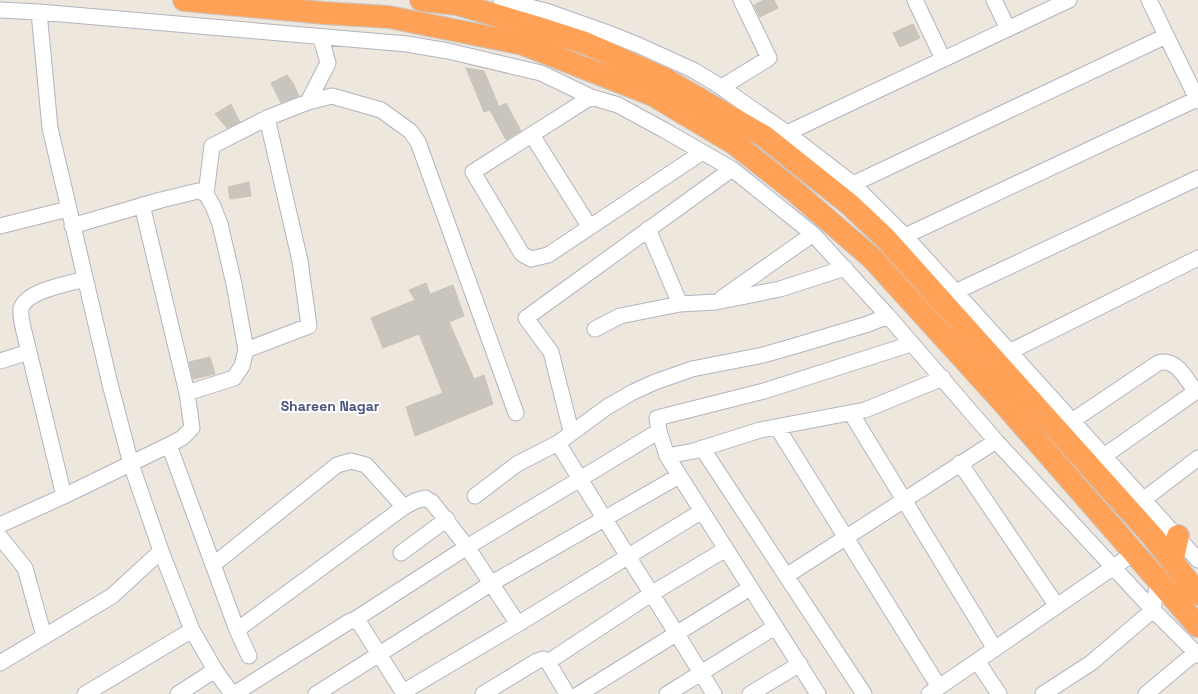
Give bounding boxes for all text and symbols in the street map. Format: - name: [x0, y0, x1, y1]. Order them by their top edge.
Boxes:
- district label: Shareen Nagar: [281, 397, 380, 415]

